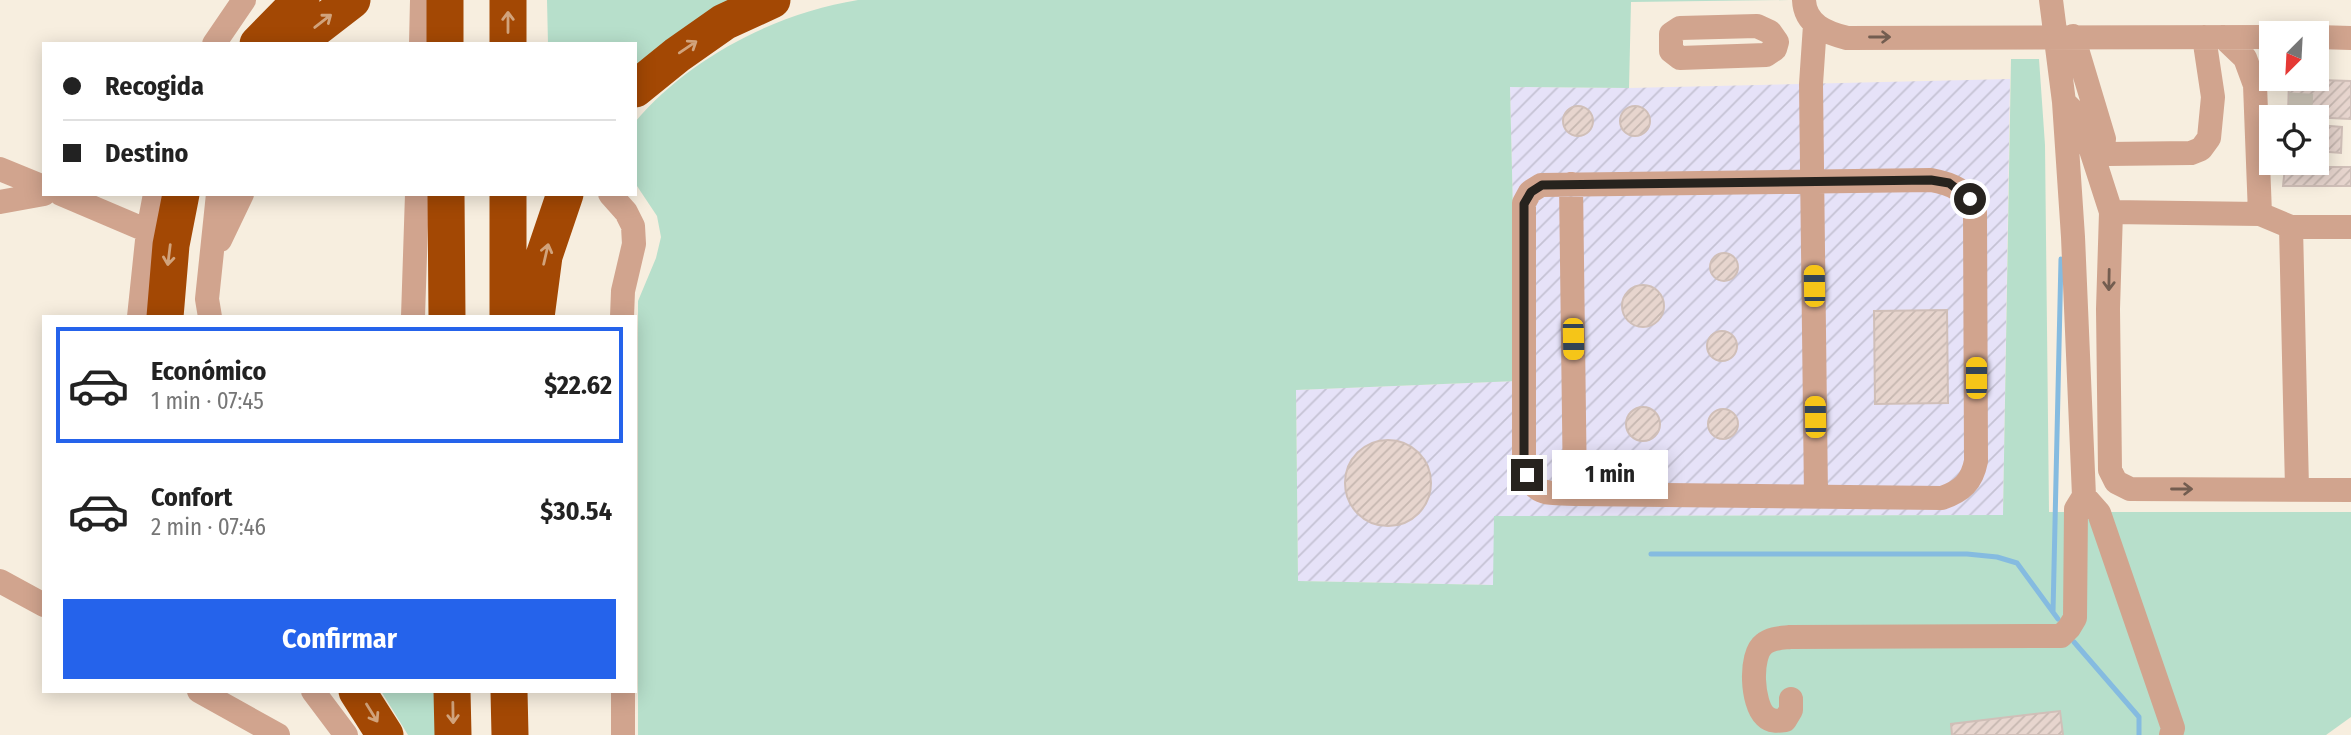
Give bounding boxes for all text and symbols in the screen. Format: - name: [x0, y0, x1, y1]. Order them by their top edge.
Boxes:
- one-way arrow: [501, 11, 515, 34]
- one-way arrow: [313, 13, 331, 28]
- north arrow: [2259, 21, 2329, 91]
- map controls: [2259, 21, 2329, 175]
- one-way arrow: [1869, 31, 1892, 44]
- one-way arrow: [678, 39, 698, 53]
- text: Recogida: [105, 71, 204, 102]
- button: locate: [2259, 105, 2329, 175]
- text: Destino: [105, 138, 188, 169]
- route start: [1954, 183, 1986, 215]
- one-way arrow: [163, 243, 176, 266]
- one-way arrow: [539, 243, 553, 266]
- car: [1804, 265, 1825, 307]
- one-way arrow: [2102, 268, 2115, 291]
- car: [1563, 318, 1584, 360]
- icon: car: [67, 354, 130, 417]
- text: Económico: [151, 356, 266, 387]
- car: [1966, 357, 1987, 399]
- text: $22.62: [544, 370, 612, 401]
- text: 1 min · 07:45: [151, 387, 264, 415]
- car: [1805, 396, 1826, 438]
- callout: 1 min: [1552, 450, 1667, 500]
- route end: [1511, 459, 1543, 491]
- text: 1 min: [1585, 460, 1635, 488]
- icon: car: [67, 480, 130, 543]
- text: Confort: [151, 482, 232, 513]
- one-way arrow: [2171, 482, 2194, 496]
- text: $30.54: [540, 496, 612, 527]
- text: 2 min · 07:46: [151, 513, 266, 541]
- button: Confirmar: [63, 599, 616, 679]
- one-way arrow: [446, 701, 459, 724]
- one-way arrow: [365, 702, 379, 722]

